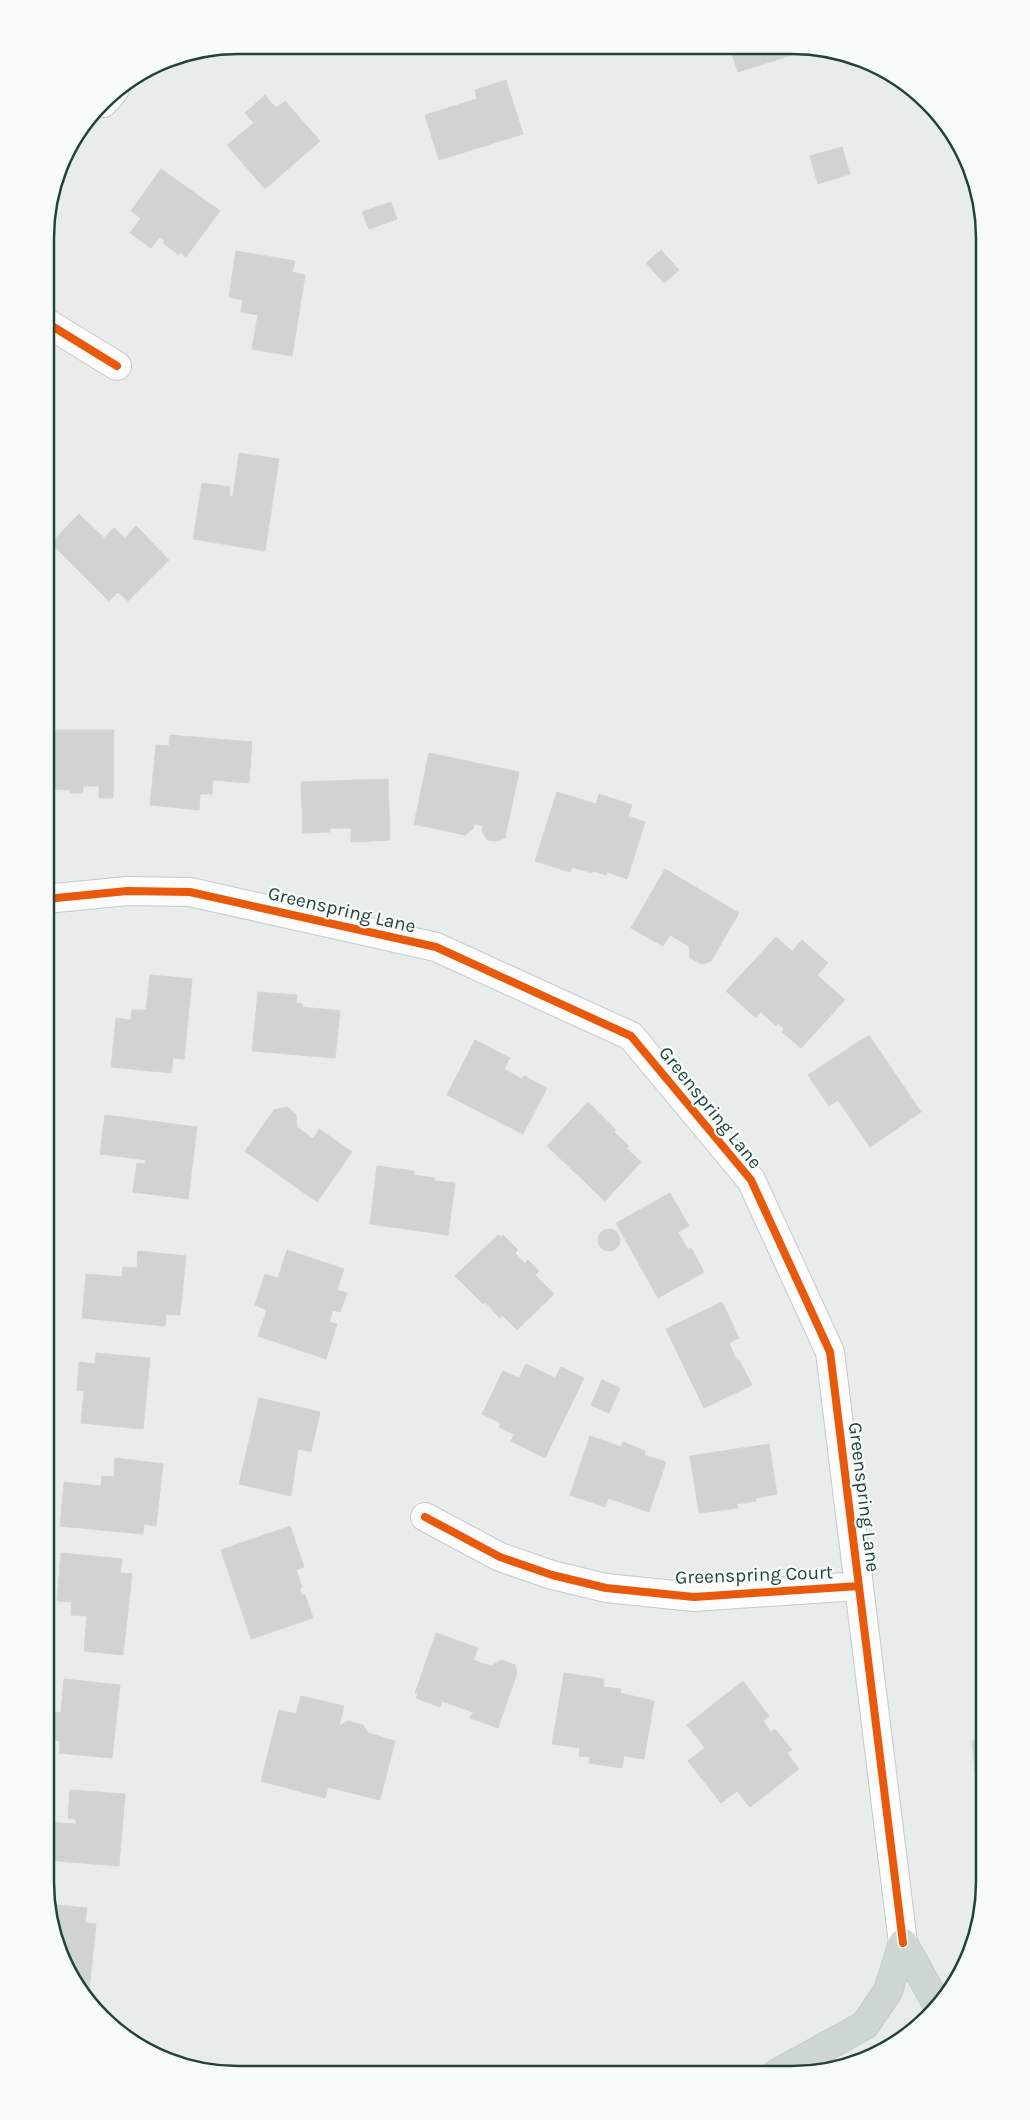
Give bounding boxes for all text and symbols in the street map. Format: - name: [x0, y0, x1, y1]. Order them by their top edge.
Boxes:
- street label: Greenspring Lane: [266, 882, 418, 938]
- street label: Greenspring Lane: [654, 1042, 766, 1173]
- street label: Greenspring Lane: [844, 1421, 884, 1573]
- street label: Greenspring Court: [675, 1561, 833, 1589]

